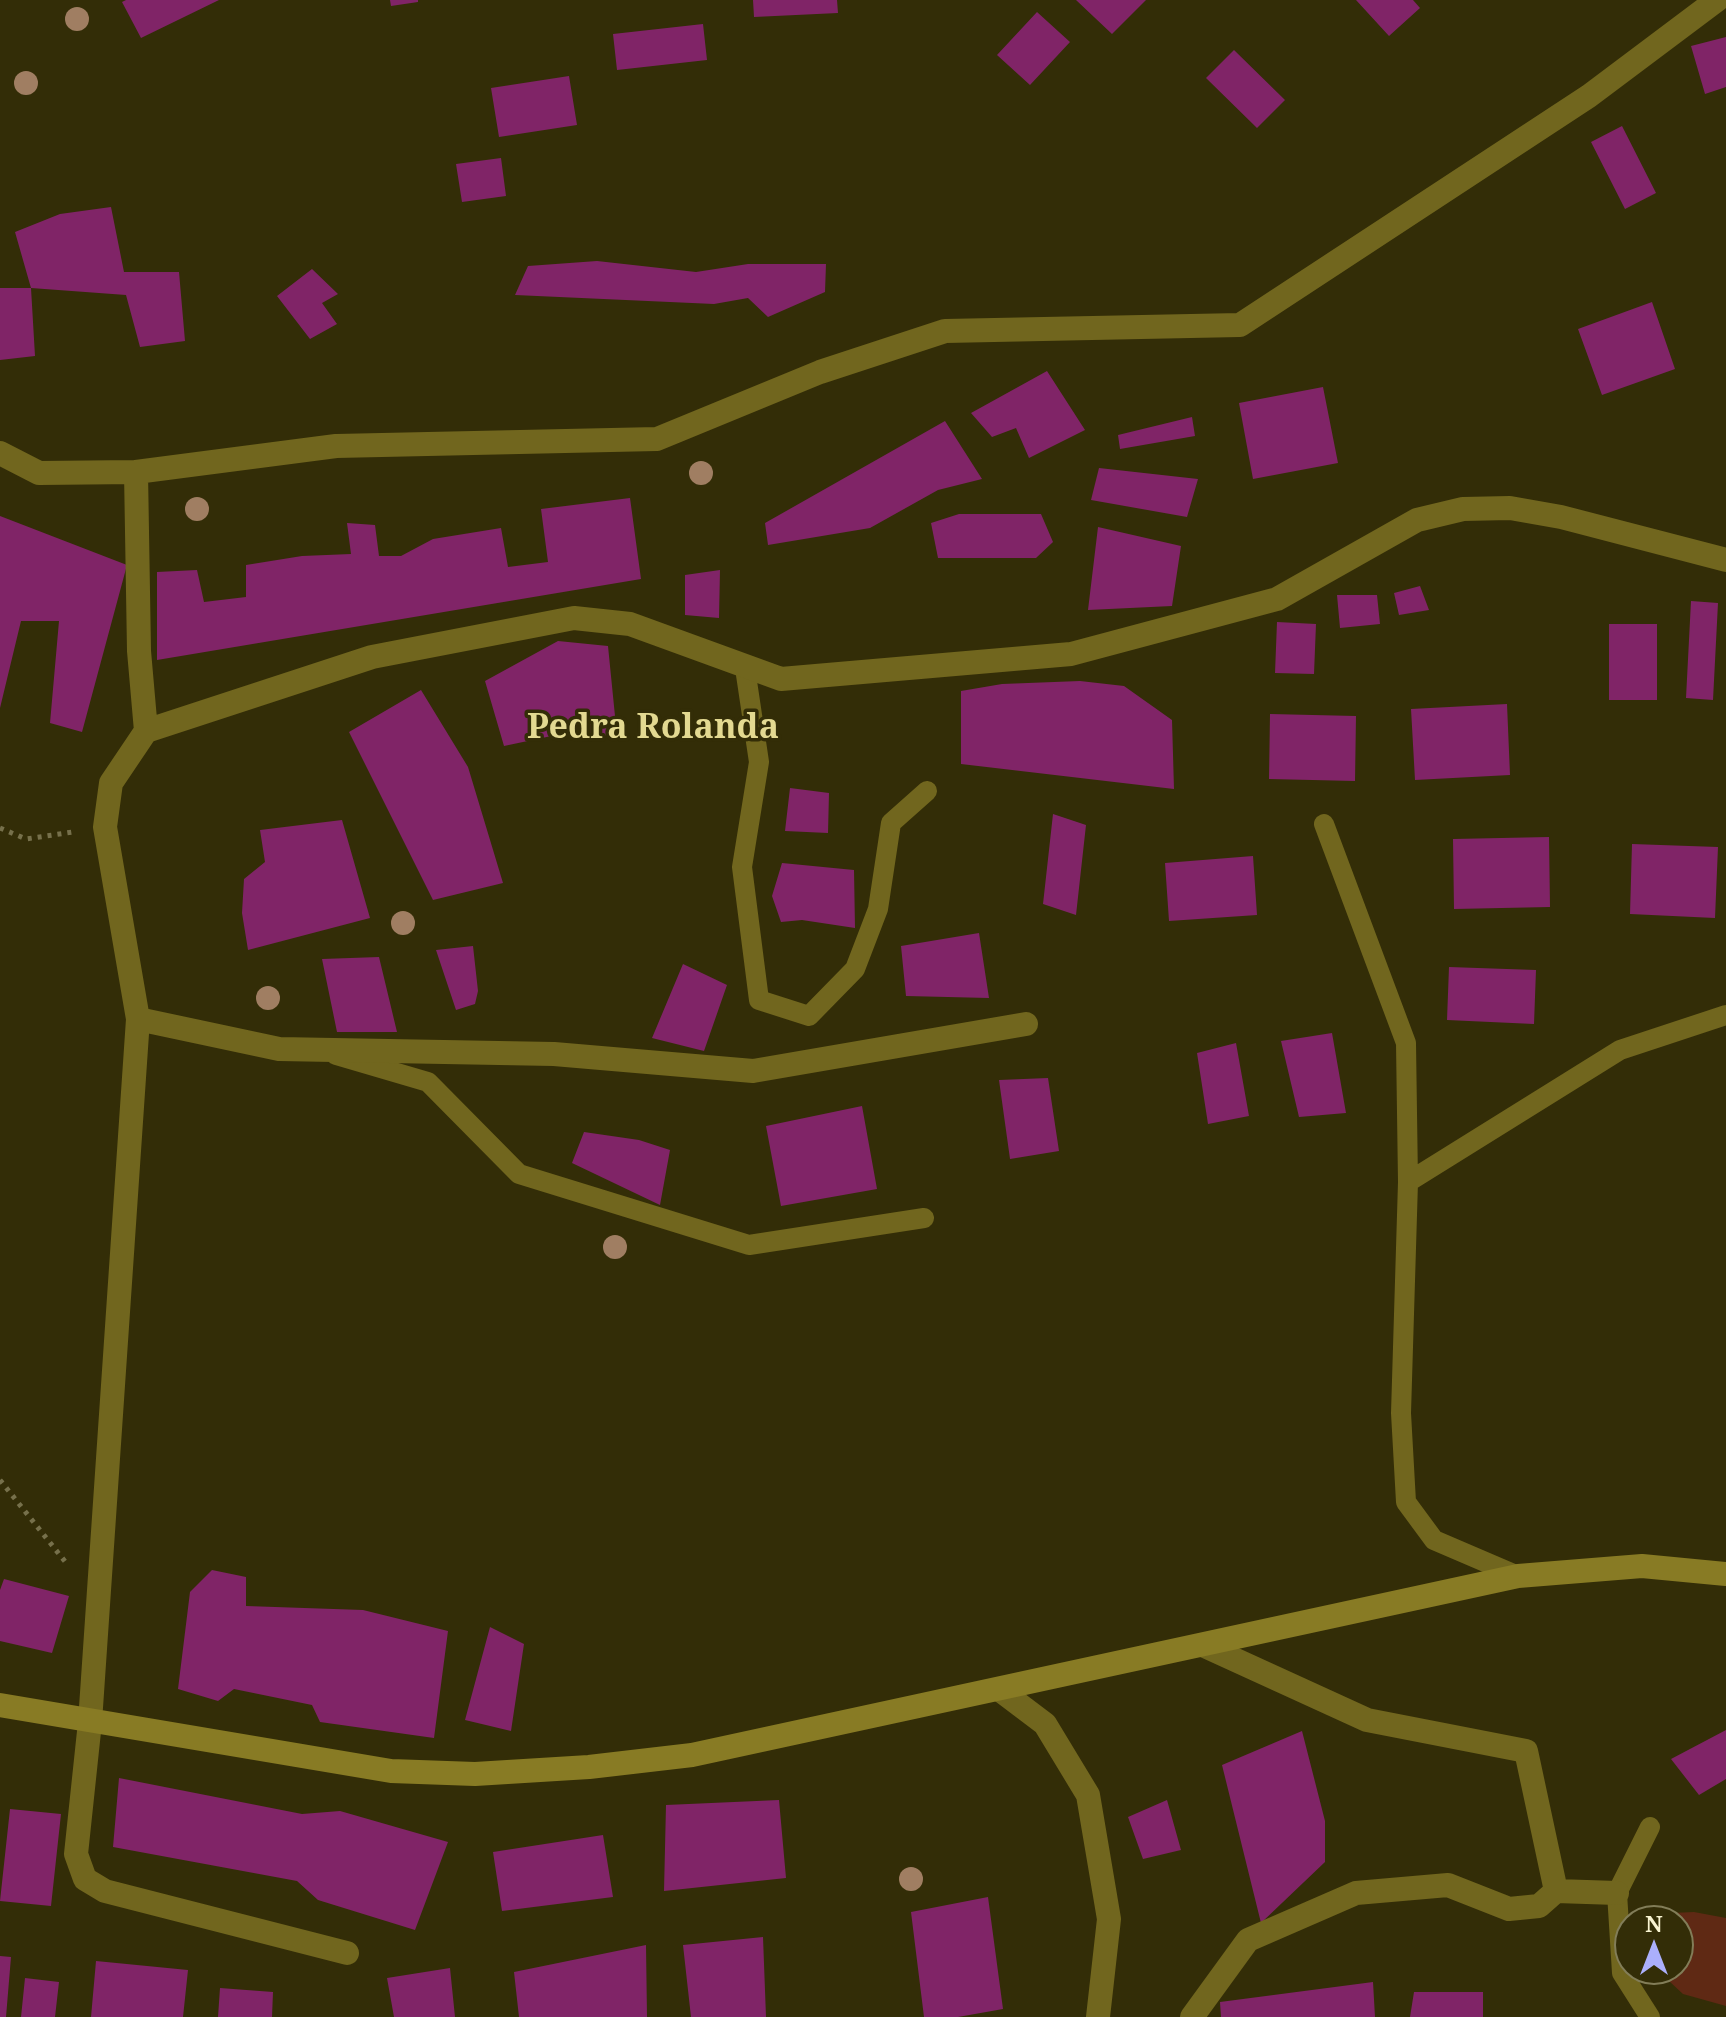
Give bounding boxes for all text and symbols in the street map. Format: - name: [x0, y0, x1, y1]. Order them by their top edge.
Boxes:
- district label: Pedra Rolanda: [527, 708, 779, 748]
- north arrow: [1614, 1905, 1694, 1985]
- text: N: [1645, 1908, 1663, 1938]

